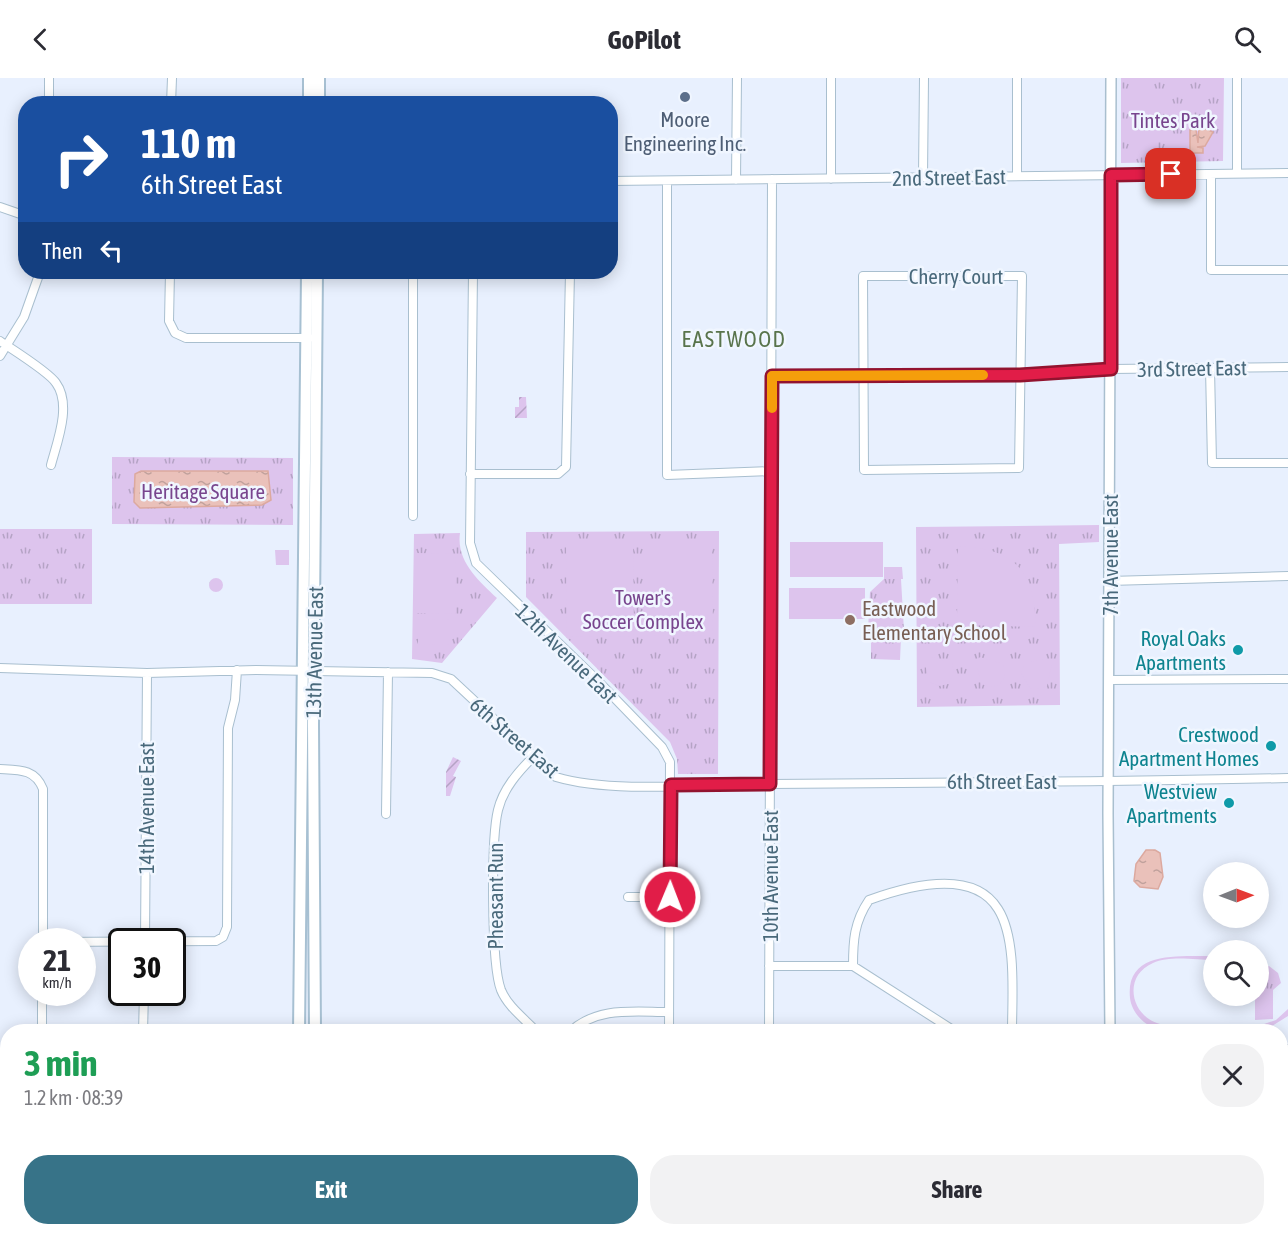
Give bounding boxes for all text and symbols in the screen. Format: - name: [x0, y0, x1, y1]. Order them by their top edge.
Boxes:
- icon: back: [24, 23, 57, 56]
- icon: search: [1231, 23, 1264, 56]
- text: GoPilot: [607, 24, 681, 55]
- marker: Moore Engineering Inc.: [678, 90, 692, 104]
- place label: Moore Engineering Inc.: [624, 107, 746, 155]
- park label: Tintes Park: [1131, 108, 1215, 132]
- text: 110 m: [141, 119, 236, 167]
- icon: right: [42, 120, 120, 198]
- pin: [1145, 148, 1196, 199]
- icon: arrive: [1154, 157, 1187, 190]
- street label: 2nd Street East: [892, 164, 1006, 190]
- text: 6th Street East: [141, 169, 283, 200]
- icon: left: [95, 234, 128, 267]
- text: Then: [42, 238, 83, 264]
- street label: Cherry Court: [909, 264, 1003, 288]
- district label: EASTWOOD: [682, 326, 786, 352]
- street label: 3rd Street East: [1137, 355, 1247, 381]
- park label: Heritage Square: [141, 479, 265, 503]
- street label: 7th Avenue East: [1098, 494, 1122, 616]
- park label: Tower's Soccer Complex: [583, 585, 704, 633]
- street label: 13th Avenue East: [301, 586, 327, 718]
- place label: Eastwood Elementary School: [862, 596, 1007, 644]
- street label: 12th Avenue East: [511, 599, 623, 707]
- marker: Eastwood Elementary School: [843, 613, 857, 627]
- place label: Royal Oaks Apartments: [1136, 626, 1226, 674]
- marker: Royal Oaks Apartments: [1231, 643, 1245, 657]
- street label: 6th Street East: [466, 692, 564, 782]
- place label: Crestwood Apartment Homes: [1119, 722, 1259, 770]
- marker: Crestwood Apartment Homes: [1264, 739, 1278, 753]
- street label: 14th Avenue East: [134, 742, 158, 874]
- street label: 6th Street East: [947, 769, 1057, 793]
- place label: Westview Apartments: [1127, 779, 1217, 827]
- marker: Westview Apartments: [1222, 796, 1236, 810]
- street label: 10th Avenue East: [758, 810, 782, 942]
- street label: Pheasant Run: [483, 843, 507, 949]
- north arrow: [1203, 862, 1269, 928]
- map controls: [1203, 862, 1269, 1006]
- position arrow: [638, 865, 702, 929]
- speed limit sign: 30: [108, 928, 186, 1006]
- button: search: [1203, 940, 1269, 1006]
- text: 21: [43, 943, 71, 977]
- text: km/h: [42, 974, 72, 991]
- text: 3 min: [24, 1042, 98, 1084]
- button: close: [1201, 1044, 1264, 1107]
- text: 1.2 km · 08:39: [24, 1086, 123, 1109]
- button: Exit: [24, 1155, 638, 1224]
- button: Share: [650, 1155, 1264, 1224]

